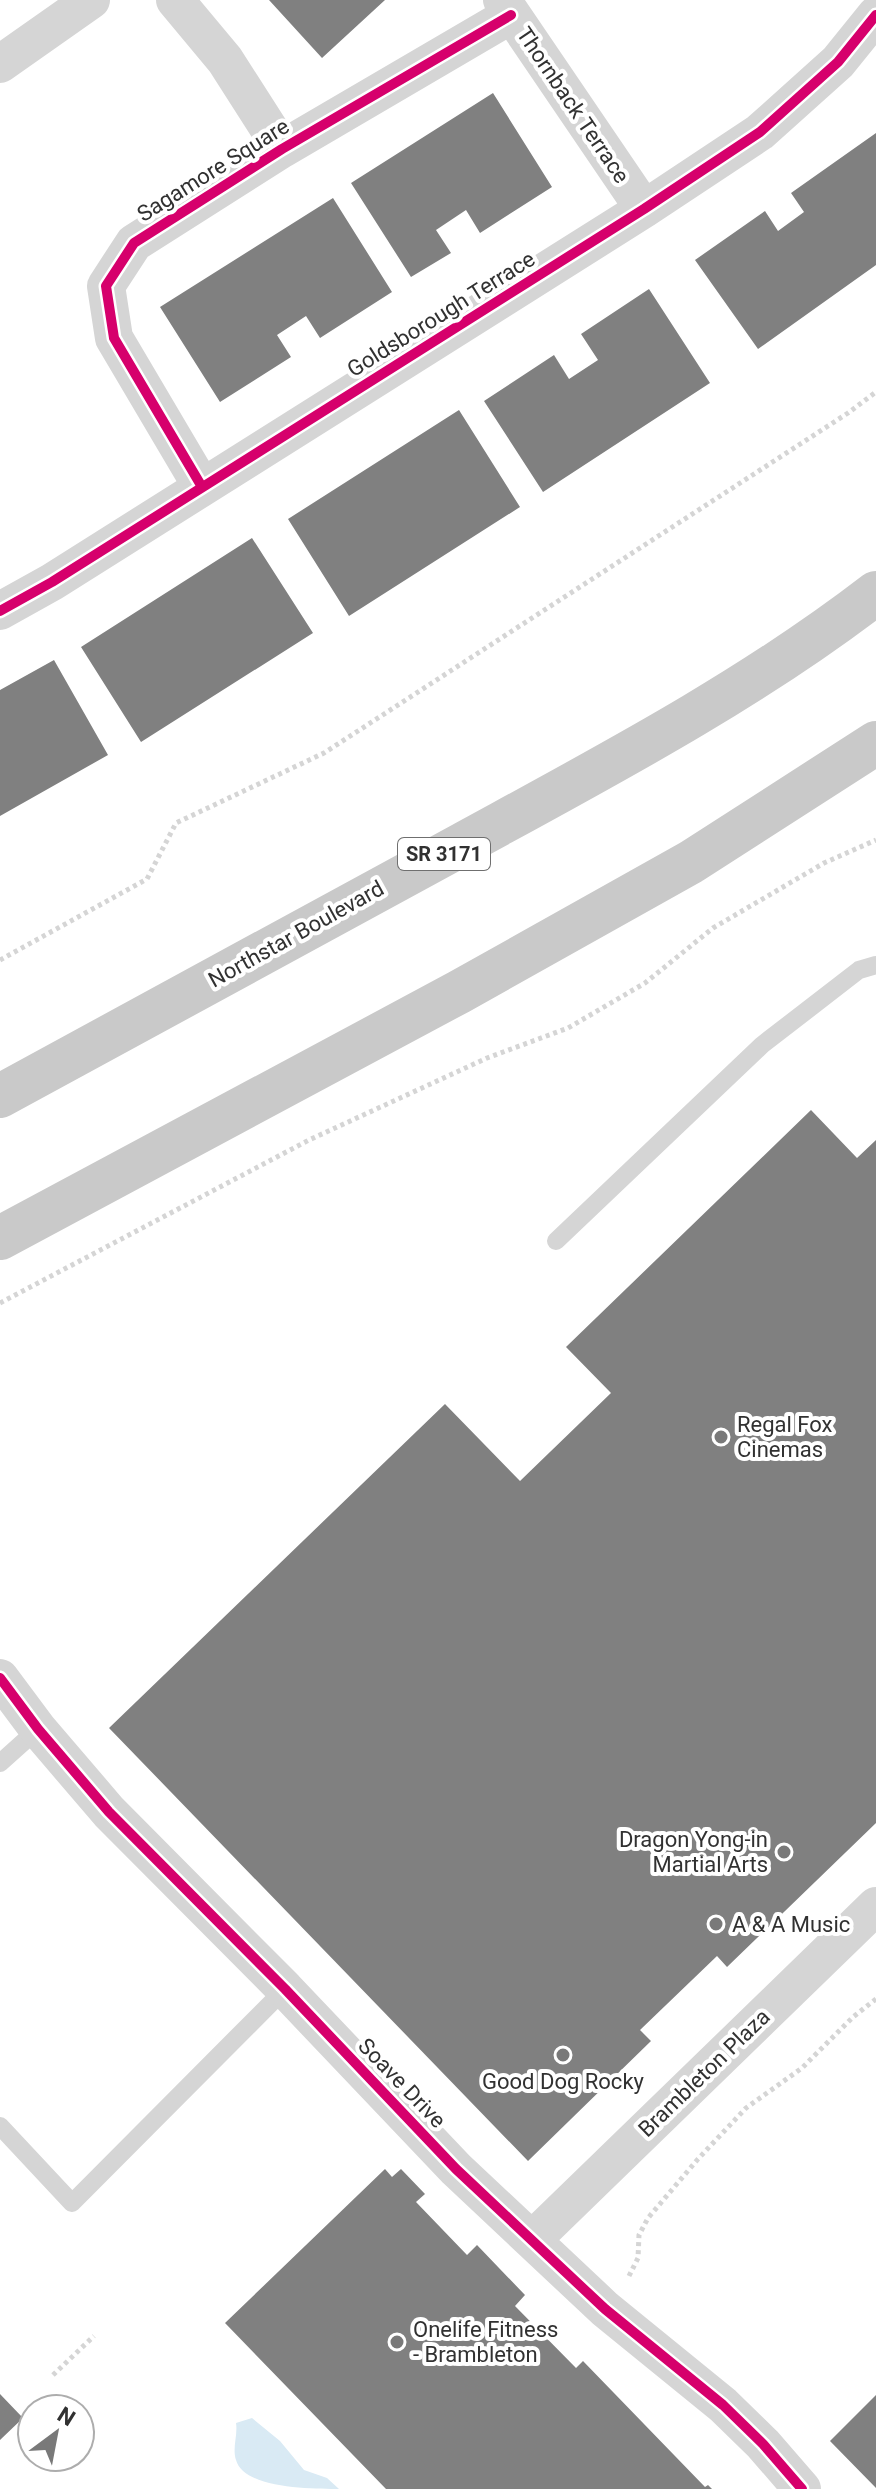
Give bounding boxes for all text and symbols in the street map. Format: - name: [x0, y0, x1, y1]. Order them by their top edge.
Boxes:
- street label: Thornback Terrace: [512, 22, 634, 188]
- street label: Sagamore Square: [133, 113, 293, 227]
- street label: Goldsborough Terrace: [343, 246, 539, 382]
- road number: SR 3171: [398, 838, 490, 870]
- street label: Northstar Boulevard: [204, 875, 388, 993]
- place label: Regal Fox Cinemas: [737, 1412, 833, 1462]
- marker: Regal Fox Cinemas: [712, 1428, 730, 1446]
- place label: Dragon Yong-in Martial Arts: [619, 1827, 768, 1877]
- marker: Dragon Yong-in Martial Arts: [775, 1843, 793, 1861]
- place label: A & A Music: [732, 1912, 850, 1937]
- marker: A & A Music: [707, 1915, 725, 1933]
- street label: Brambleton Plaza: [633, 2004, 775, 2142]
- street label: Soave Drive: [353, 2033, 451, 2133]
- marker: Good Dog Rocky: [554, 2046, 572, 2064]
- place label: Good Dog Rocky: [482, 2069, 645, 2094]
- place label: Onelife Fitness - Brambleton: [413, 2317, 558, 2367]
- marker: Onelife Fitness - Brambleton: [388, 2333, 406, 2351]
- north arrow: [16, 2393, 96, 2473]
- text: N: [53, 2402, 80, 2431]

